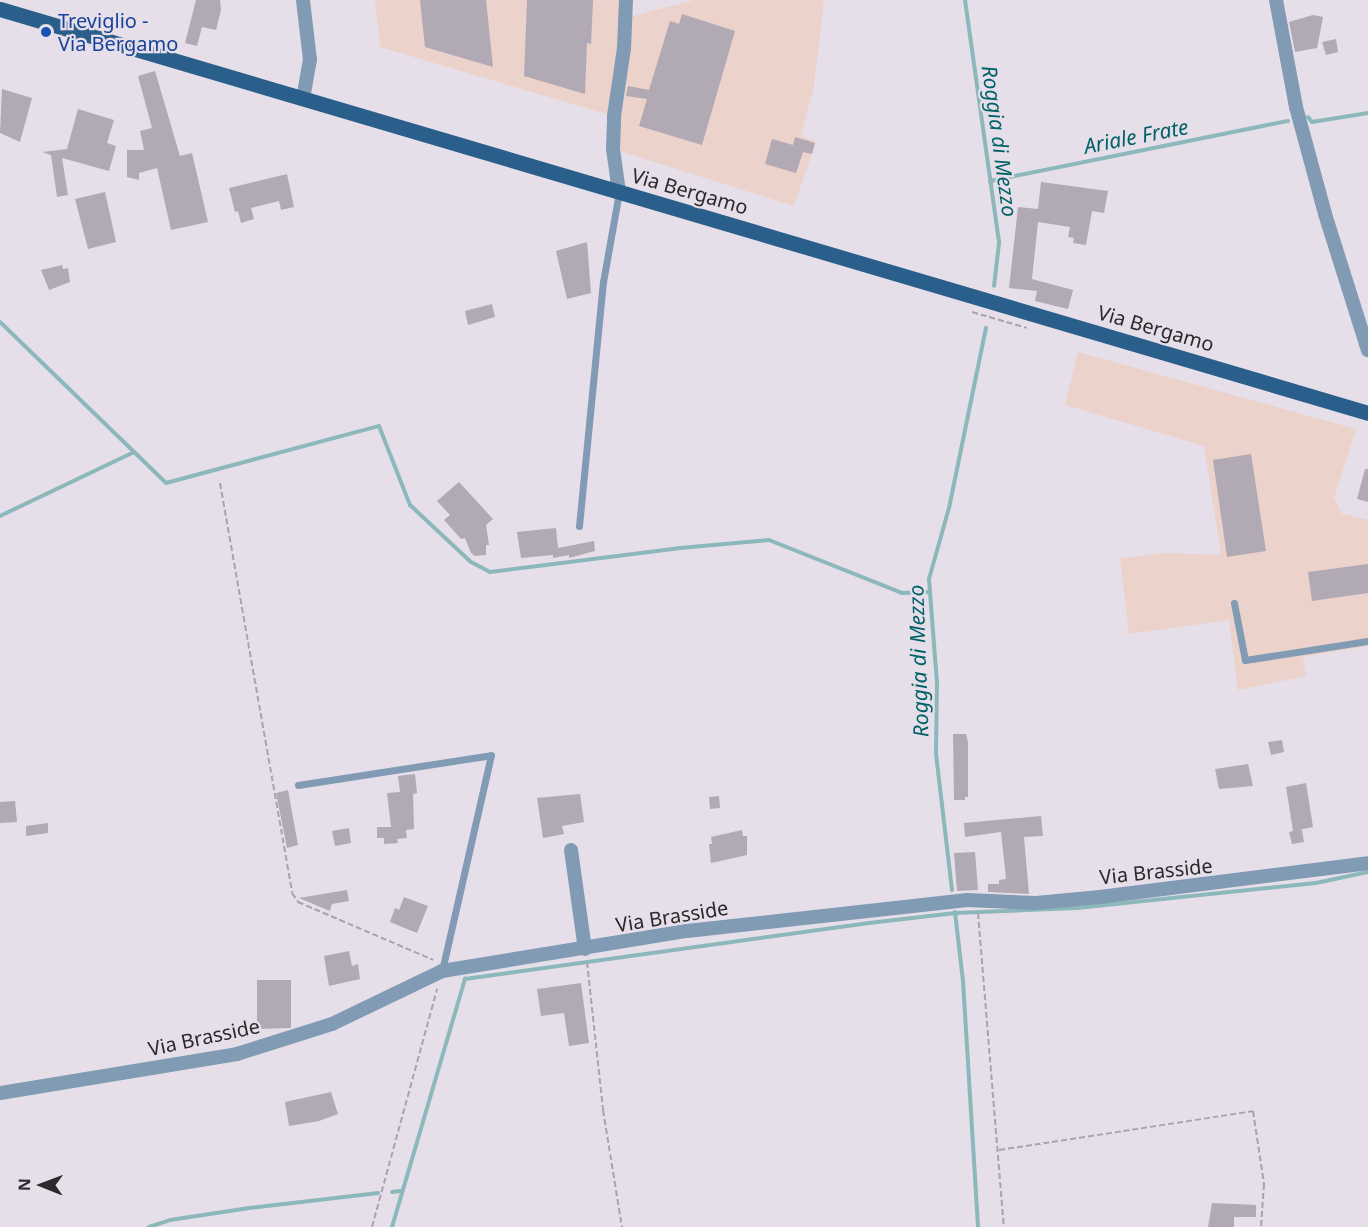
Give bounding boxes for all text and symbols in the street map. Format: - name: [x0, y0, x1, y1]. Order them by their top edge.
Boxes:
- place label: Treviglio - Via Bergamo: [58, 8, 178, 55]
- marker: Treviglio - Via Bergamo: [39, 25, 53, 39]
- water label: Roggia di Mezzo: [977, 64, 1023, 218]
- water label: Ariale Frate: [1081, 113, 1191, 159]
- street label: Via Bergamo: [629, 163, 751, 219]
- street label: Via Bergamo: [1095, 300, 1217, 356]
- water label: Roggia di Mezzo: [903, 584, 933, 738]
- street label: Via Brasside: [1098, 853, 1214, 889]
- street label: Via Brasside: [614, 895, 730, 937]
- street label: Via Brasside: [146, 1013, 262, 1061]
- north arrow: [12, 1155, 72, 1215]
- text: N: [13, 1178, 35, 1191]

